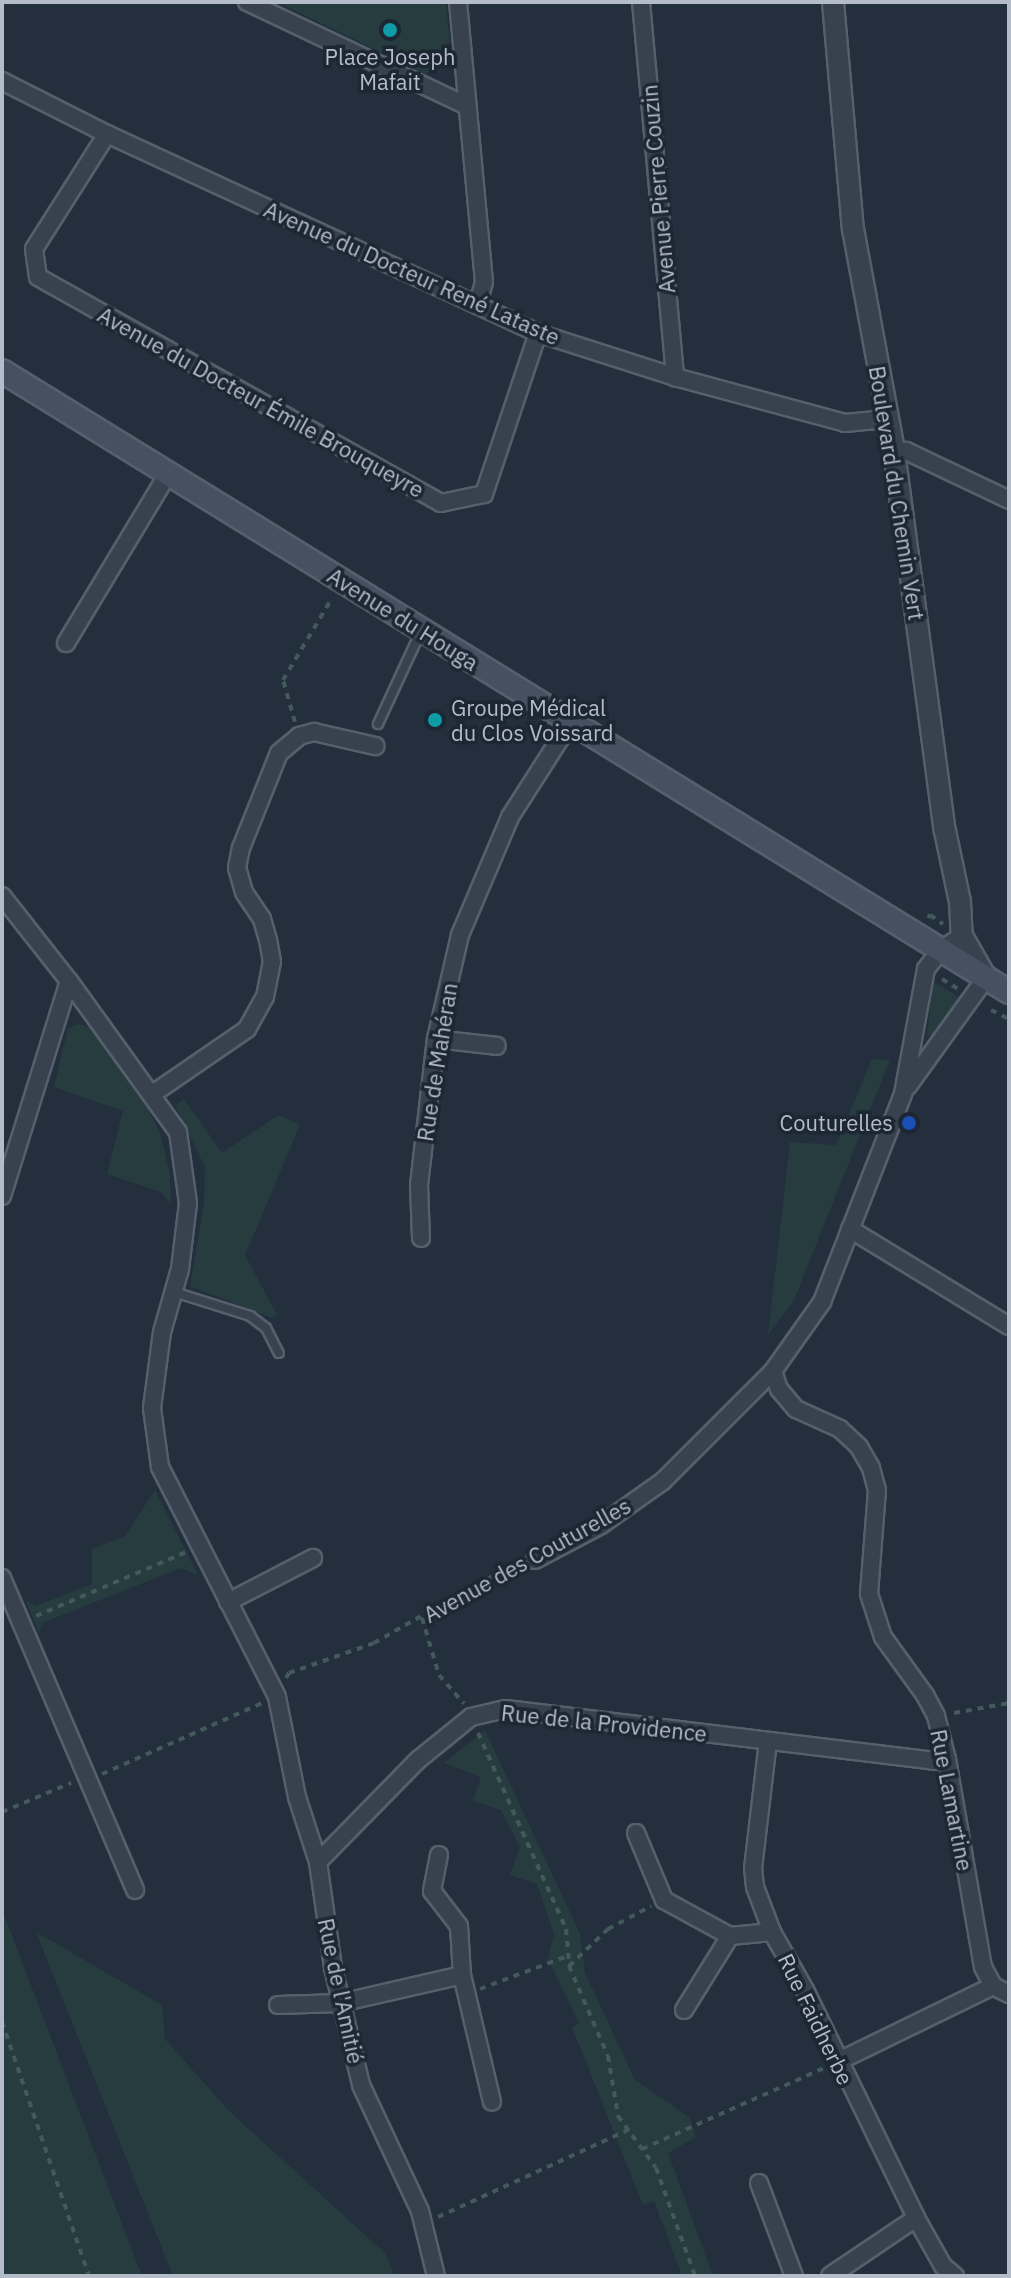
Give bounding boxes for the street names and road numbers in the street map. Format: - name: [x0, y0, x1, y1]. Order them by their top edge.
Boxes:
- street label: Avenue Pierre Couzin: [636, 83, 680, 295]
- street label: Avenue du Docteur René Lataste: [260, 196, 564, 350]
- street label: Avenue du Docteur Émile Brouqueyre: [93, 301, 429, 503]
- street label: Boulevard du Chemin Vert: [864, 364, 930, 622]
- street label: Avenue du Houga: [323, 562, 483, 676]
- street label: Rue de Mahéran: [411, 981, 463, 1143]
- street label: Avenue des Couturelles: [419, 1492, 635, 1628]
- street label: Rue de la Providence: [500, 1699, 708, 1747]
- street label: Rue Lamartine: [925, 1727, 979, 1873]
- street label: Rue de l'Amitié: [313, 1916, 369, 2066]
- street label: Rue Faidherbe: [773, 1949, 859, 2089]

